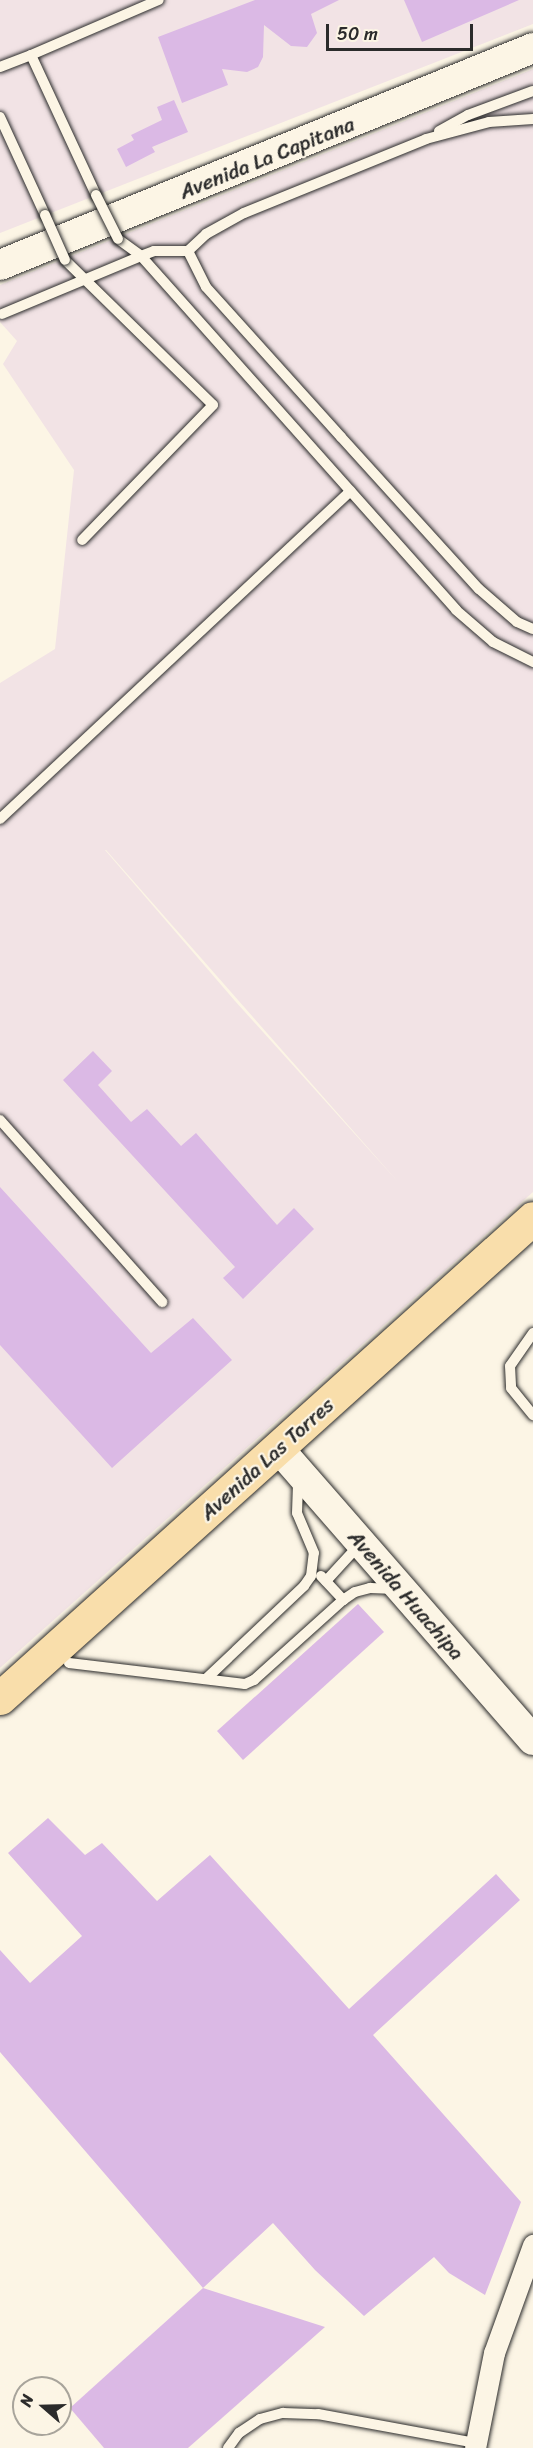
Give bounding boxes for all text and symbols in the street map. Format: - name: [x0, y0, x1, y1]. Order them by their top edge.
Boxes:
- scale bar: [329, 12, 476, 50]
- text: 50 m: [337, 18, 378, 50]
- street label: Avenida La Capitana: [176, 111, 358, 205]
- street label: Avenida Las Torres: [195, 1392, 339, 1526]
- street label: Avenida Huachipa: [343, 1525, 469, 1665]
- north arrow: [12, 2376, 72, 2436]
- text: N: [11, 2390, 42, 2411]

